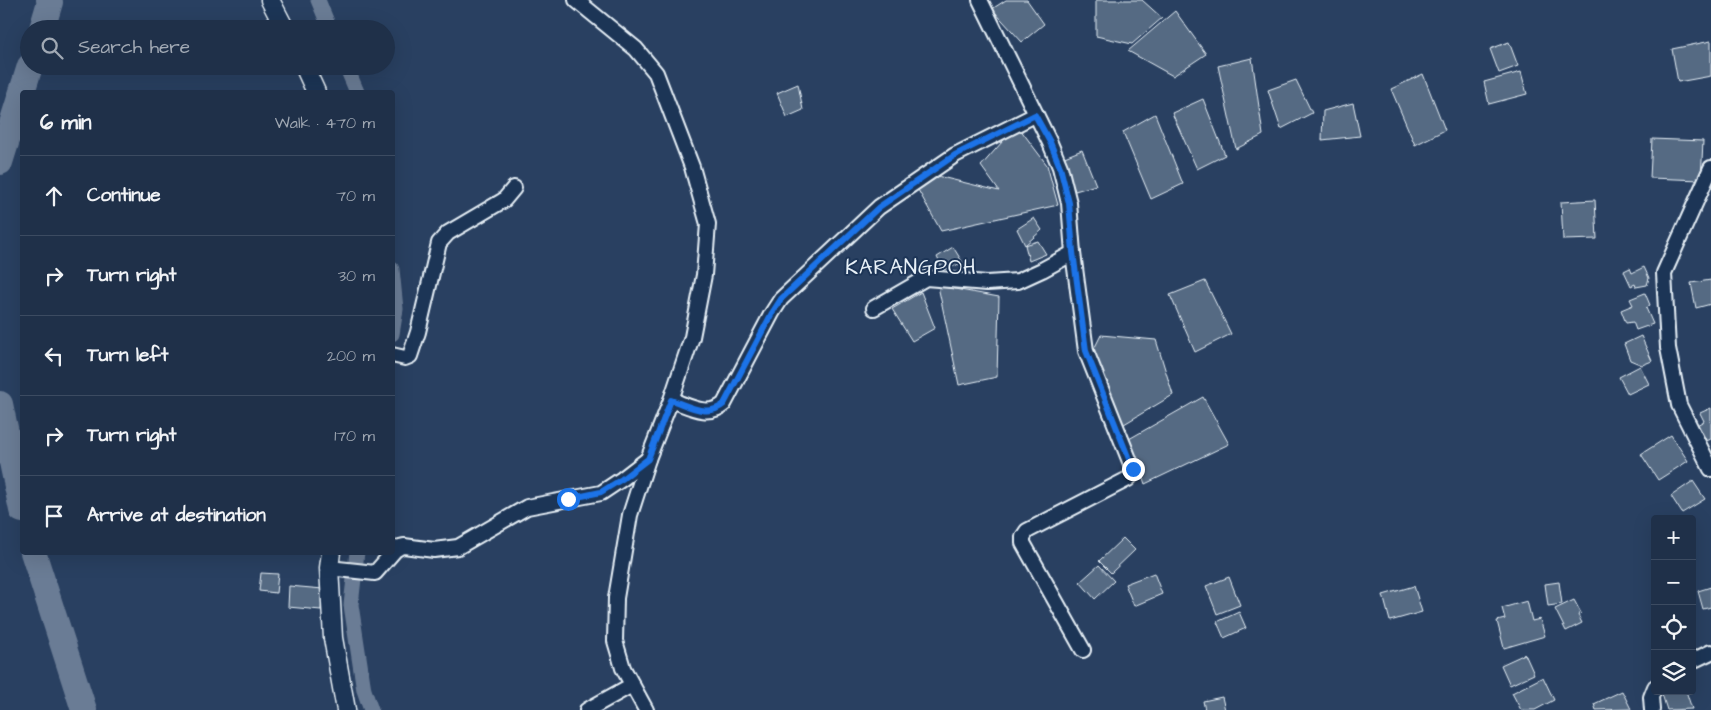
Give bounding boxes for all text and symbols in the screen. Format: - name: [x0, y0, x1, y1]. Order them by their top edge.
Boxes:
- search box: [20, 20, 395, 75]
- icon: search: [38, 34, 66, 62]
- text: Search here: [78, 34, 190, 61]
- text: 6 min: [40, 108, 92, 137]
- text: Walk · 470 m: [275, 112, 375, 134]
- icon: ahead: [40, 182, 68, 210]
- text: Continue: [87, 182, 161, 209]
- text: 70 m: [336, 185, 375, 207]
- district label: KARANGPOH: [845, 253, 977, 282]
- icon: right: [40, 262, 68, 290]
- text: Turn right: [87, 262, 176, 289]
- text: 30 m: [338, 265, 375, 287]
- icon: left: [40, 342, 68, 370]
- text: Turn left: [87, 342, 168, 369]
- text: 200 m: [327, 345, 375, 367]
- icon: right: [40, 422, 68, 450]
- text: Turn right: [87, 422, 176, 449]
- text: 170 m: [334, 425, 375, 447]
- route end: [1122, 458, 1145, 481]
- route start: [557, 488, 580, 511]
- icon: arrive: [40, 502, 68, 530]
- text: Arrive at destination: [87, 502, 266, 529]
- map controls: [1651, 515, 1696, 695]
- button: +: [1651, 515, 1696, 560]
- button: −: [1651, 560, 1696, 605]
- button: locate: [1651, 605, 1696, 650]
- button: layers: [1651, 650, 1696, 695]

